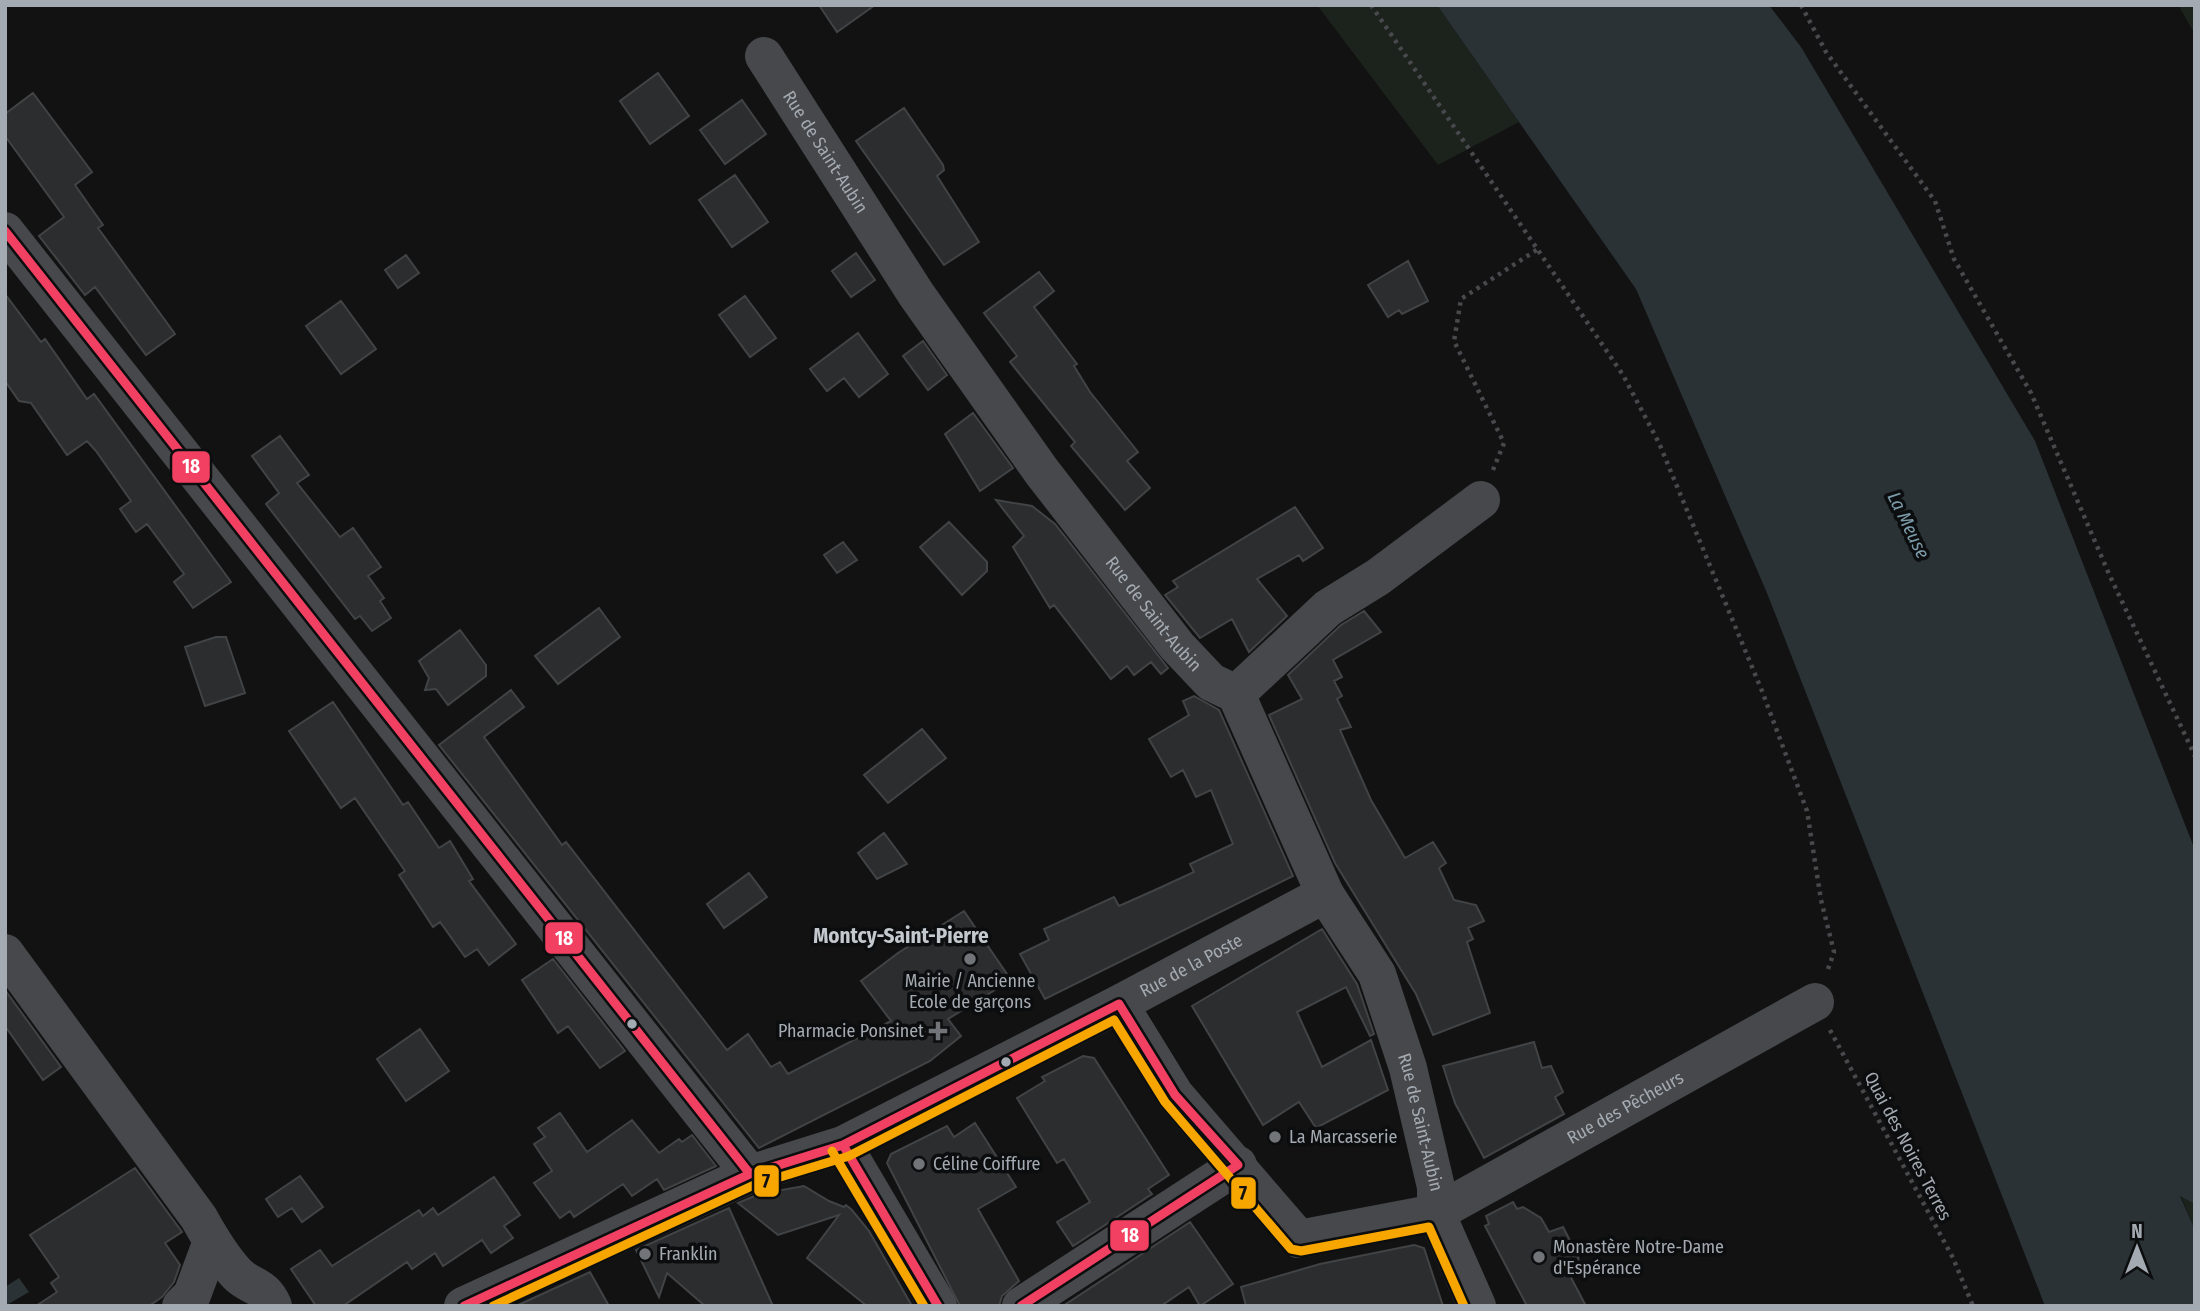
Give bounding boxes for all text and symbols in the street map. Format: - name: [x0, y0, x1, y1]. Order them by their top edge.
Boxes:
- street label: Rue de Saint-Aubin: [778, 87, 873, 217]
- line badge: 18: [171, 450, 211, 484]
- text: 18: [182, 455, 200, 478]
- water label: La Meuse: [1883, 488, 1935, 562]
- street label: Rue de Saint-Aubin: [1101, 552, 1206, 676]
- line badge: 18: [544, 921, 584, 955]
- district label: Montcy-Saint-Pierre: [813, 923, 989, 949]
- text: 18: [555, 927, 573, 950]
- street label: Rue de la Poste: [1136, 929, 1246, 1002]
- marker: Mairie / Ancienne Ecole de garçons: [962, 951, 978, 967]
- place label: Mairie / Ancienne Ecole de garçons: [905, 970, 1035, 1013]
- unlabelled marker: [625, 1017, 639, 1031]
- place label: Pharmacie Ponsinet: [778, 1020, 924, 1042]
- marker: Pharmacie Ponsinet: [930, 1023, 946, 1039]
- street label: Rue de Saint-Aubin: [1393, 1050, 1448, 1193]
- unlabelled marker: [999, 1055, 1013, 1069]
- street label: Rue des Pêcheurs: [1563, 1066, 1688, 1149]
- street label: Quai des Noires Terres: [1860, 1068, 1957, 1224]
- place label: La Marcasserie: [1289, 1126, 1397, 1148]
- marker: La Marcasserie: [1267, 1129, 1283, 1145]
- place label: Céline Coiffure: [933, 1153, 1041, 1175]
- marker: Céline Coiffure: [911, 1156, 927, 1172]
- line badge: 7: [753, 1164, 780, 1198]
- text: 7: [762, 1170, 770, 1193]
- line badge: 7: [1230, 1176, 1257, 1210]
- text: 7: [1239, 1182, 1247, 1205]
- north arrow: [2102, 1213, 2172, 1283]
- line badge: 18: [1109, 1219, 1150, 1252]
- text: N: [2131, 1220, 2143, 1243]
- text: 18: [1121, 1224, 1139, 1247]
- place label: Monastère Notre-Dame d'Espérance: [1553, 1236, 1724, 1279]
- place label: Franklin: [659, 1243, 717, 1265]
- marker: Franklin: [637, 1246, 653, 1262]
- marker: Monastère Notre-Dame d'Espérance: [1531, 1249, 1547, 1265]

